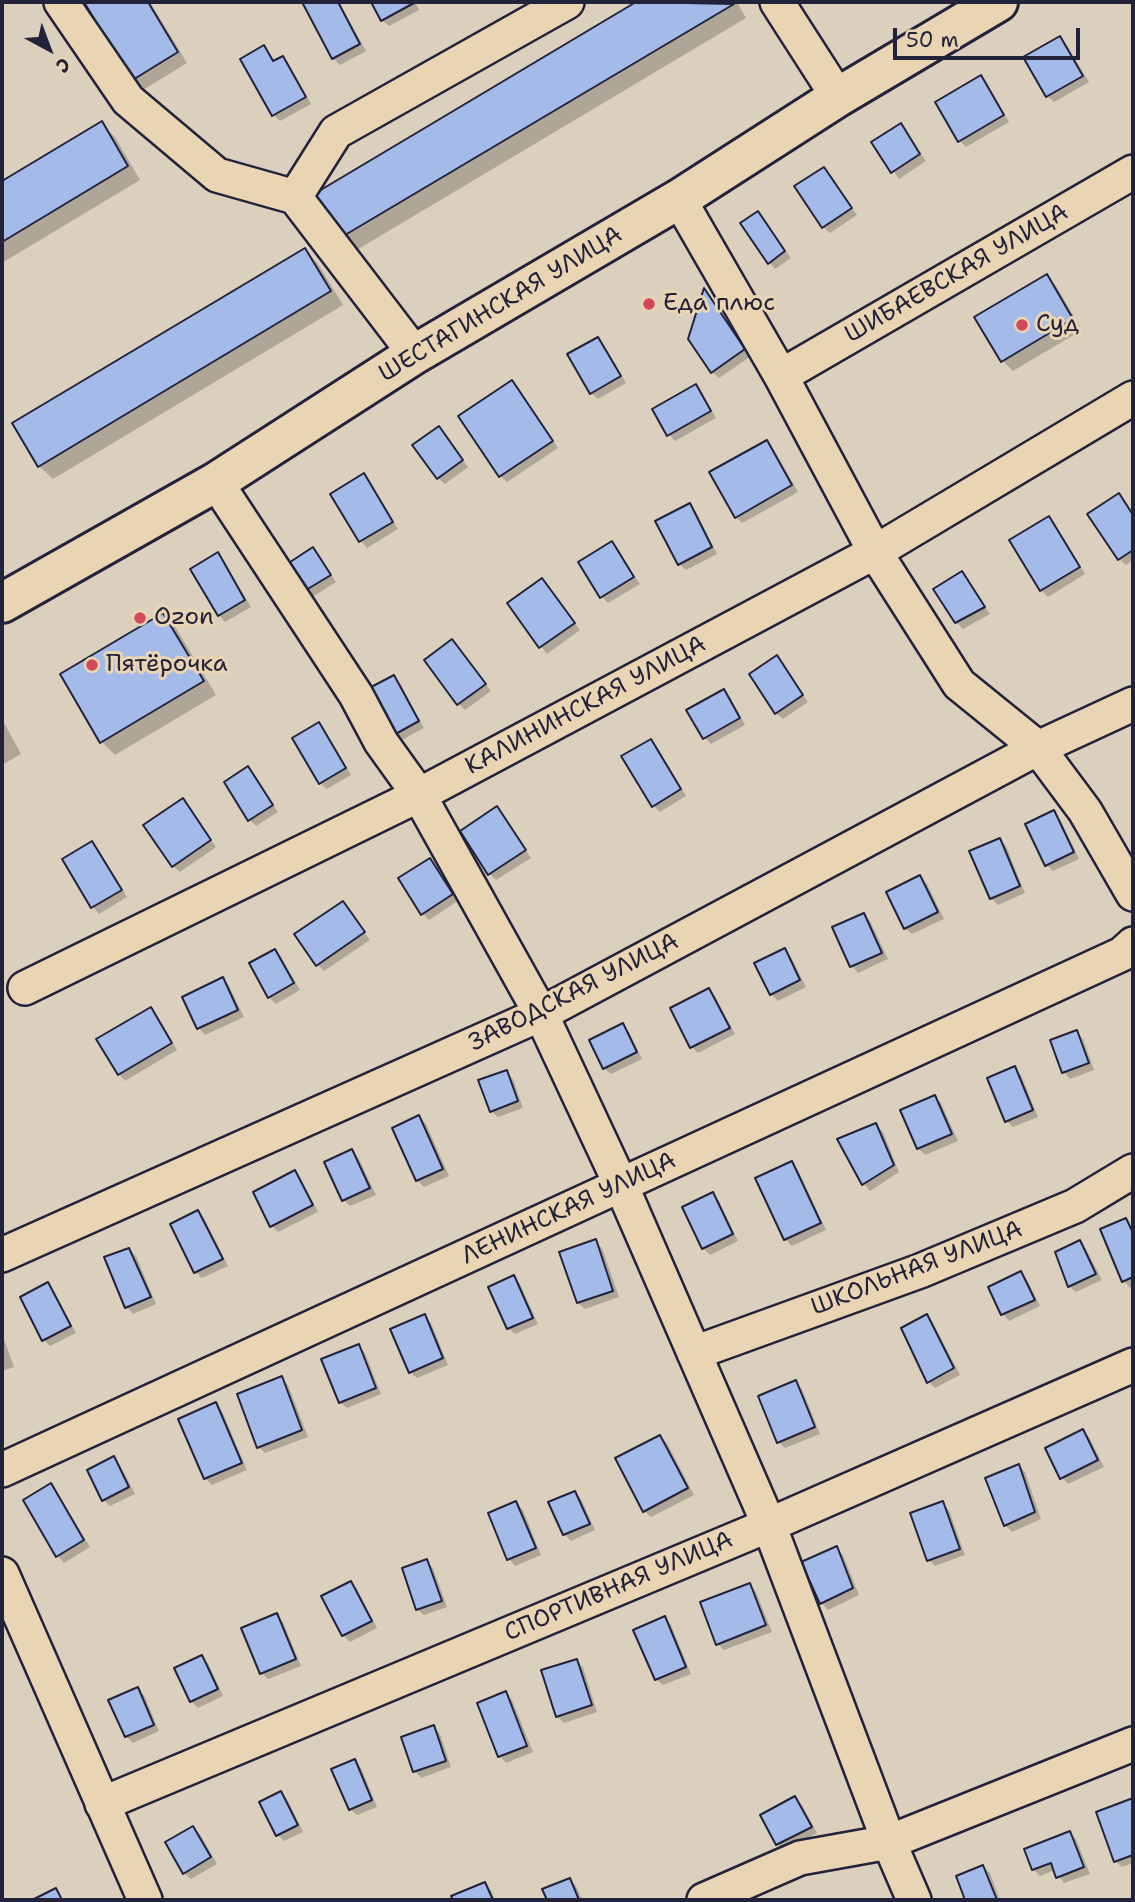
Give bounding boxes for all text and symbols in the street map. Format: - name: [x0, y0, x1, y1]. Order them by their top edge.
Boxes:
- north arrow: [14, 14, 84, 84]
- scale bar: [897, 14, 1084, 58]
- text: 50 m: [906, 26, 959, 54]
- text: С: [51, 52, 76, 78]
- street label: ШИБАЕВСКАЯ УЛИЦА: [840, 198, 1074, 350]
- street label: ШЕСТАГИНСКАЯ УЛИЦА: [374, 221, 628, 389]
- place label: Еда плюс: [663, 290, 775, 318]
- marker: Еда плюс: [641, 296, 657, 312]
- place label: Суд: [1036, 311, 1079, 339]
- marker: Суд: [1014, 317, 1030, 333]
- place label: Ozon: [154, 604, 214, 632]
- marker: Ozon: [132, 610, 148, 626]
- street label: КАЛИНИНСКАЯ УЛИЦА: [461, 630, 711, 782]
- place label: Пятёрочка: [106, 651, 228, 679]
- marker: Пятёрочка: [84, 657, 100, 673]
- street label: ЗАВОДСКАЯ УЛИЦА: [464, 928, 684, 1058]
- street label: ЛЕНИНСКАЯ УЛИЦА: [457, 1147, 681, 1271]
- street label: ШКОЛЬНАЯ УЛИЦА: [807, 1215, 1027, 1323]
- street label: СПОРТИВНАЯ УЛИЦА: [500, 1526, 738, 1648]

